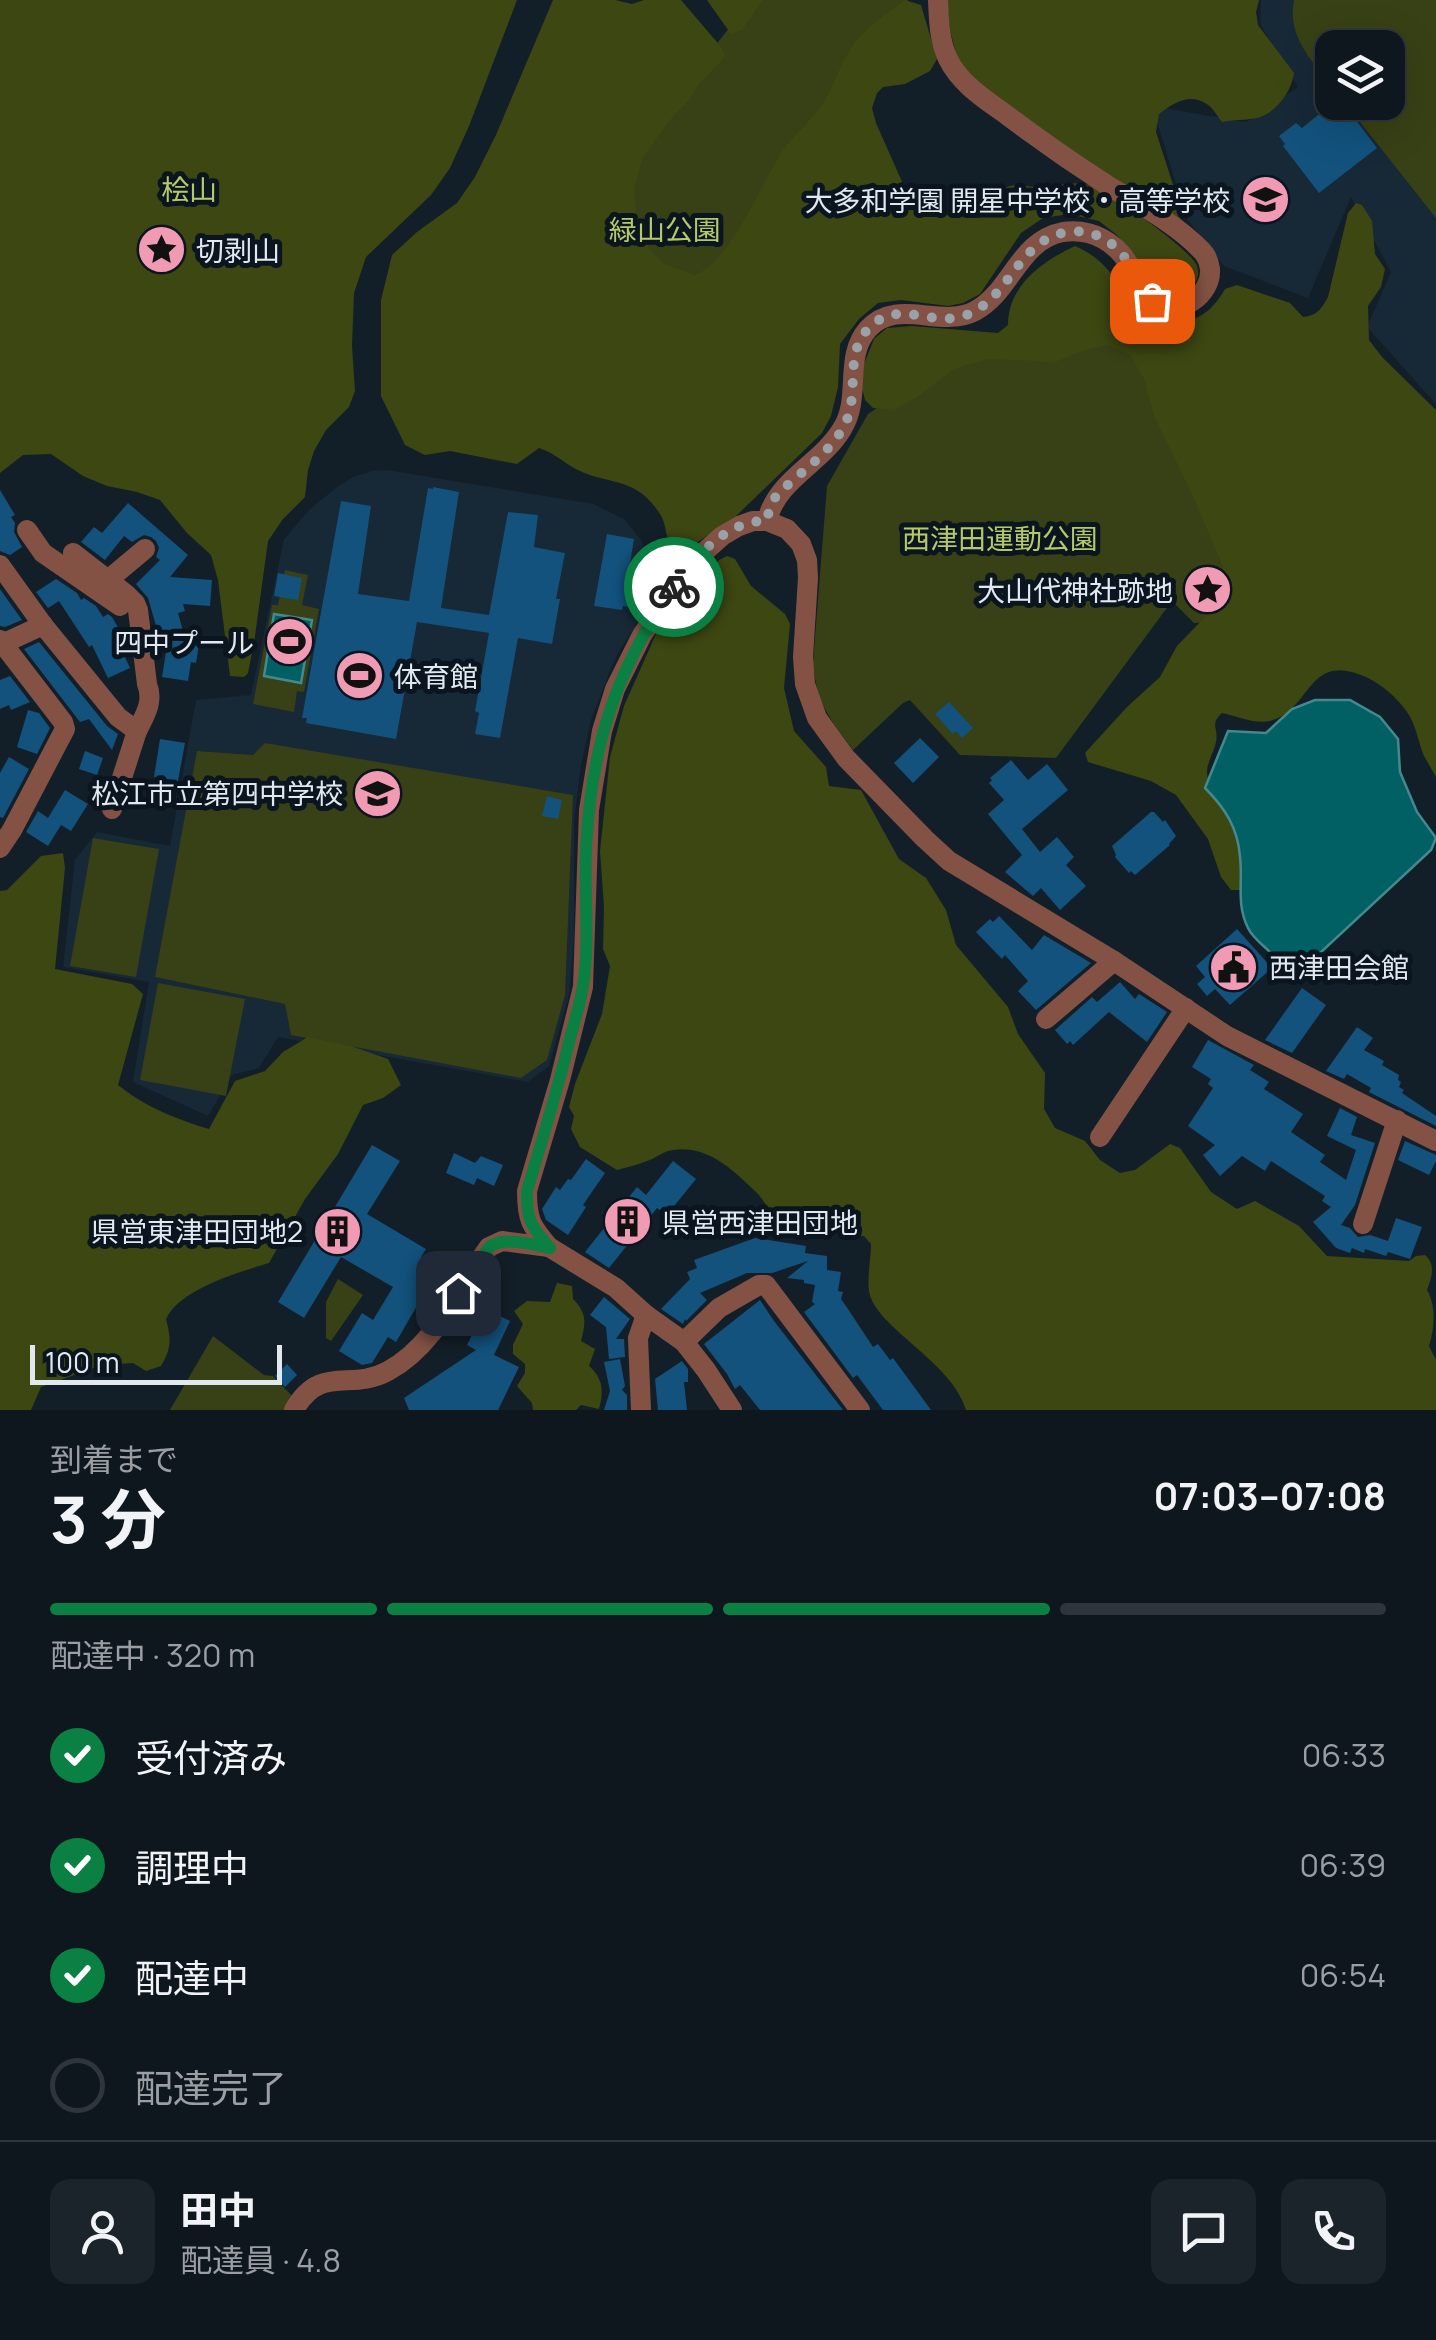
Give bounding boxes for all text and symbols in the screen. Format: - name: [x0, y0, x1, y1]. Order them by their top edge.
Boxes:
- map controls: [1315, 30, 1405, 120]
- button: layers: [1315, 30, 1405, 120]
- park label: 桧山: [161, 170, 217, 208]
- school or university icon: 大多和学園 開星中学校・高等学校: [1239, 174, 1291, 226]
- place label: 大多和学園 開星中学校・高等学校: [804, 181, 1230, 219]
- park label: 緑山公園: [609, 210, 721, 248]
- place icon: 切剥山: [135, 224, 187, 276]
- place label: 切剥山: [196, 231, 280, 269]
- pin: [1110, 259, 1195, 344]
- icon: bag: [1125, 274, 1180, 329]
- park label: 西津田運動公園: [902, 519, 1098, 557]
- courier: [624, 537, 724, 637]
- icon: bike: [647, 560, 702, 615]
- place icon: 大山代神社跡地: [1182, 564, 1234, 616]
- place label: 大山代神社跡地: [977, 571, 1173, 609]
- sports icon: 四中プール: [263, 616, 315, 668]
- place label: 四中プール: [114, 623, 254, 661]
- sports icon: 体育館: [333, 650, 385, 702]
- place label: 体育館: [394, 657, 478, 695]
- school or university icon: 松江市立第四中学校: [352, 767, 404, 819]
- place label: 松江市立第四中学校: [91, 774, 343, 812]
- public building icon: 西津田会館: [1208, 941, 1260, 993]
- place label: 西津田会館: [1269, 948, 1409, 986]
- building icon: 県営西津田団地: [601, 1196, 653, 1248]
- place label: 県営西津田団地: [662, 1203, 858, 1241]
- building icon: 県営東津田団地2: [312, 1205, 364, 1257]
- place label: 県営東津田団地2: [91, 1212, 303, 1250]
- pin: [416, 1251, 501, 1336]
- icon: home: [431, 1266, 486, 1321]
- scale bar: [30, 1340, 282, 1384]
- text: 100 m: [45, 1343, 119, 1381]
- text: 到着まで: [50, 1437, 178, 1481]
- text: 07:03–07:08: [1154, 1469, 1386, 1521]
- text: 3 分: [50, 1474, 166, 1563]
- text: 配達中 · 320 m: [50, 1633, 255, 1677]
- icon: check: [50, 1728, 105, 1783]
- text: 受付済み: [135, 1731, 287, 1783]
- text: 06:33: [1302, 1733, 1386, 1777]
- icon: check: [50, 1838, 105, 1893]
- text: 調理中: [135, 1841, 249, 1893]
- text: 06:39: [1300, 1843, 1386, 1887]
- icon: check: [50, 1948, 105, 2003]
- text: 配達中: [135, 1951, 249, 2003]
- text: 06:54: [1300, 1953, 1386, 1997]
- text: 配達完了: [135, 2061, 287, 2113]
- button: person: [50, 2179, 155, 2284]
- button: chat: [1151, 2179, 1256, 2284]
- button: phone: [1281, 2179, 1386, 2284]
- text: 田中: [180, 2183, 256, 2235]
- text: 配達員 · 4.8: [180, 2238, 341, 2282]

